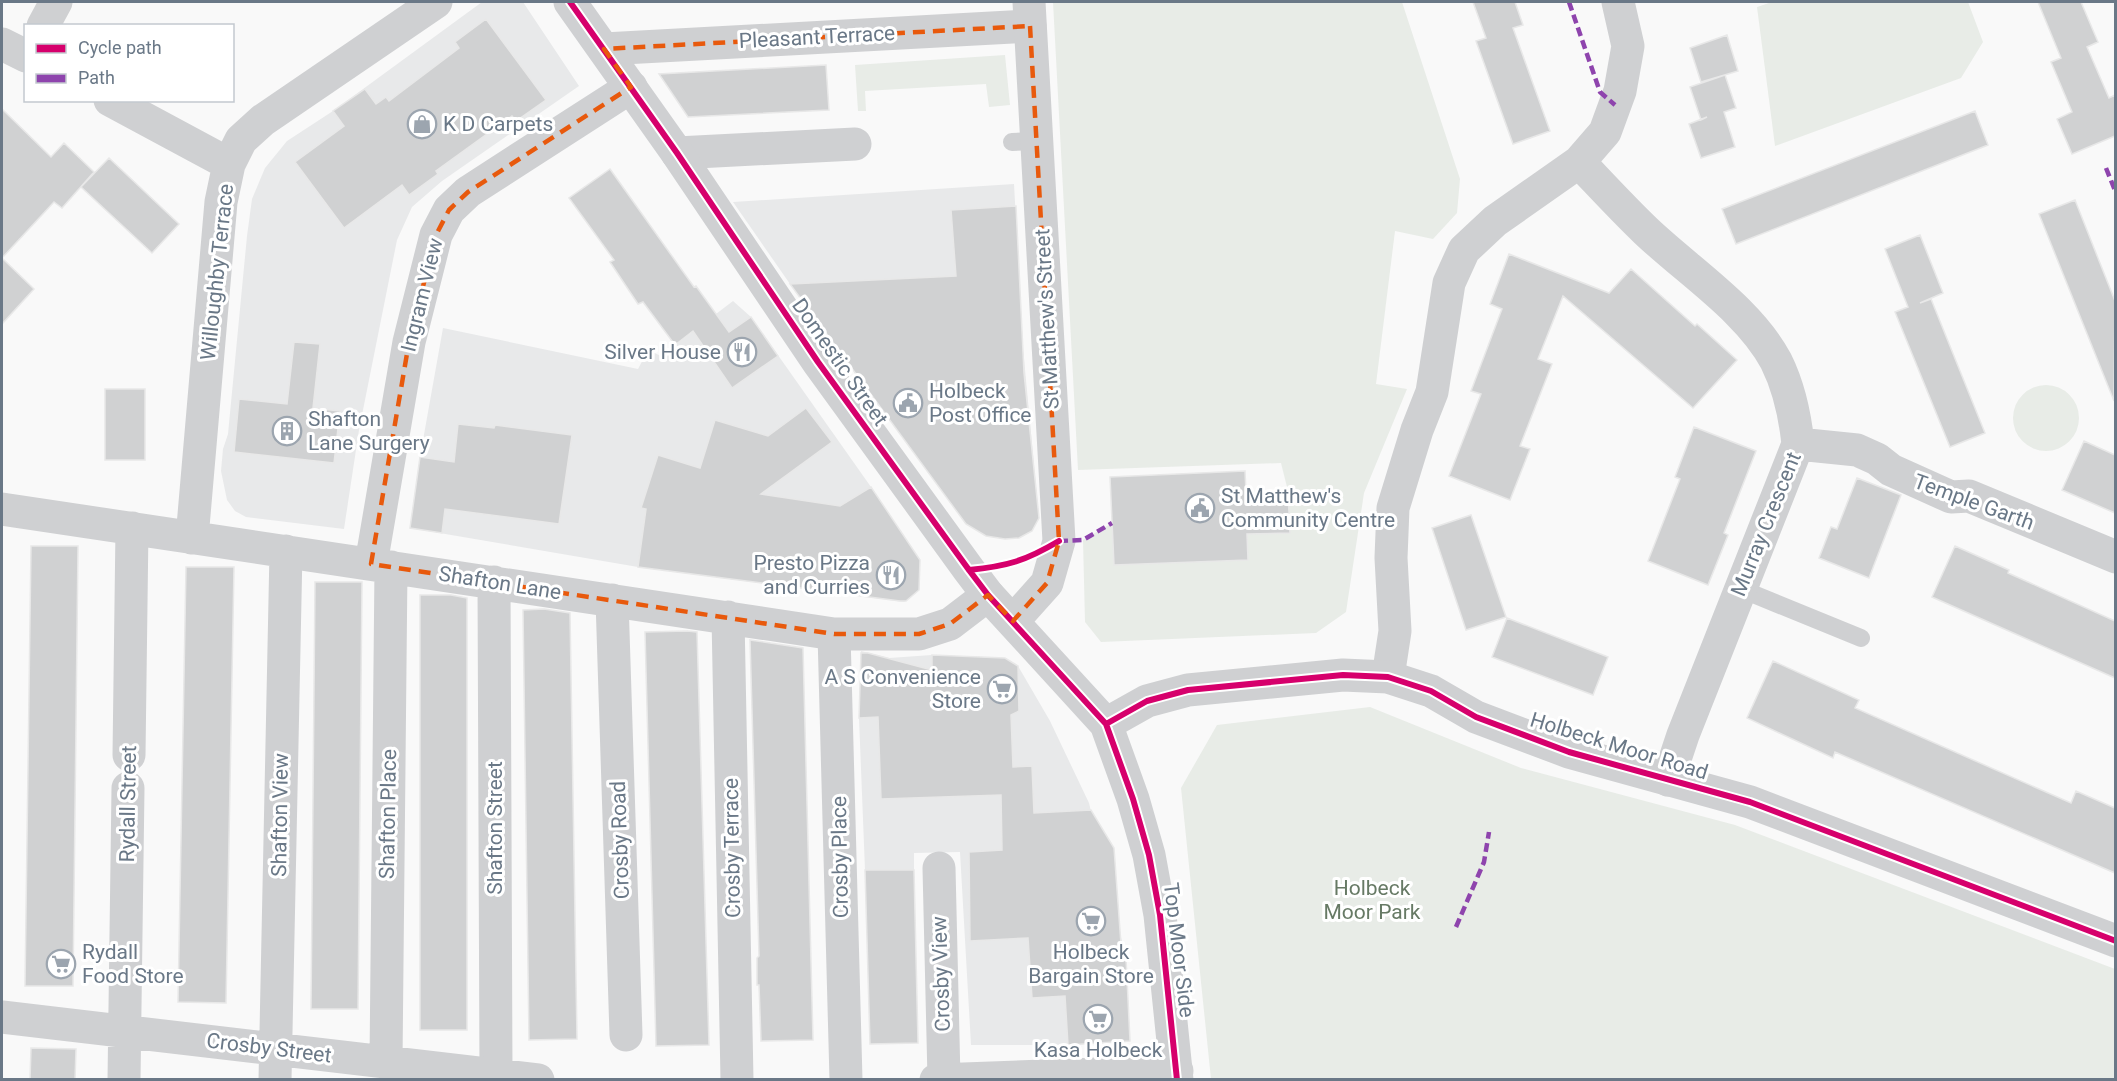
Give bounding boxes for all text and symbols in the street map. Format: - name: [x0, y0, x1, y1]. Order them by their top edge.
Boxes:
- street label: Pleasant Terrace: [738, 21, 896, 53]
- legend: [24, 24, 234, 102]
- text: Cycle path: [78, 37, 162, 58]
- text: Path: [78, 67, 115, 88]
- shop icon: K D Carpets: [406, 108, 438, 140]
- place label: K D Carpets: [443, 112, 553, 136]
- street label: Willoughby Terrace: [196, 183, 238, 361]
- street label: St Matthew's Street: [1030, 228, 1064, 410]
- street label: Ingram View: [396, 235, 448, 354]
- street label: Domestic Street: [787, 294, 893, 430]
- restaurant icon: Silver House: [726, 336, 758, 368]
- place label: Silver House: [604, 340, 721, 364]
- place label: Holbeck Post Office: [929, 379, 1032, 427]
- public building icon: Holbeck Post Office: [892, 387, 924, 419]
- place label: Shafton Lane Surgery: [308, 407, 430, 455]
- building icon: Shafton Lane Surgery: [271, 415, 303, 447]
- street label: Murray Crescent: [1726, 448, 1806, 600]
- street label: Temple Garth: [1911, 469, 2037, 535]
- place label: St Matthew's Community Centre: [1221, 484, 1395, 532]
- public building icon: St Matthew's Community Centre: [1184, 492, 1216, 524]
- place label: Presto Pizza and Curries: [753, 551, 870, 599]
- restaurant icon: Presto Pizza and Curries: [875, 559, 907, 591]
- street label: Shafton Lane: [437, 561, 563, 605]
- place label: A S Convenience Store: [824, 665, 981, 713]
- supermarket icon: A S Convenience Store: [986, 673, 1018, 705]
- street label: Holbeck Moor Road: [1527, 708, 1711, 784]
- street label: Rydall Street: [115, 745, 141, 863]
- street label: Shafton Place: [375, 749, 401, 879]
- street label: Shafton View: [267, 753, 293, 877]
- street label: Shafton Street: [483, 761, 507, 895]
- street label: Crosby Terrace: [719, 778, 745, 918]
- street label: Crosby Road: [606, 780, 634, 900]
- street label: Crosby Place: [827, 796, 853, 918]
- park label: Holbeck Moor Park: [1324, 876, 1421, 924]
- street label: Top Moor Side: [1159, 881, 1199, 1019]
- supermarket icon: Holbeck Bargain Store: [1075, 905, 1107, 937]
- street label: Crosby View: [927, 916, 955, 1032]
- place label: Rydall Food Store: [82, 940, 184, 988]
- place label: Holbeck Bargain Store: [1028, 940, 1154, 988]
- supermarket icon: Rydall Food Store: [45, 948, 77, 980]
- supermarket icon: Kasa Holbeck: [1082, 1003, 1114, 1035]
- street label: Crosby Street: [205, 1028, 333, 1068]
- place label: Kasa Holbeck: [1034, 1038, 1163, 1062]

